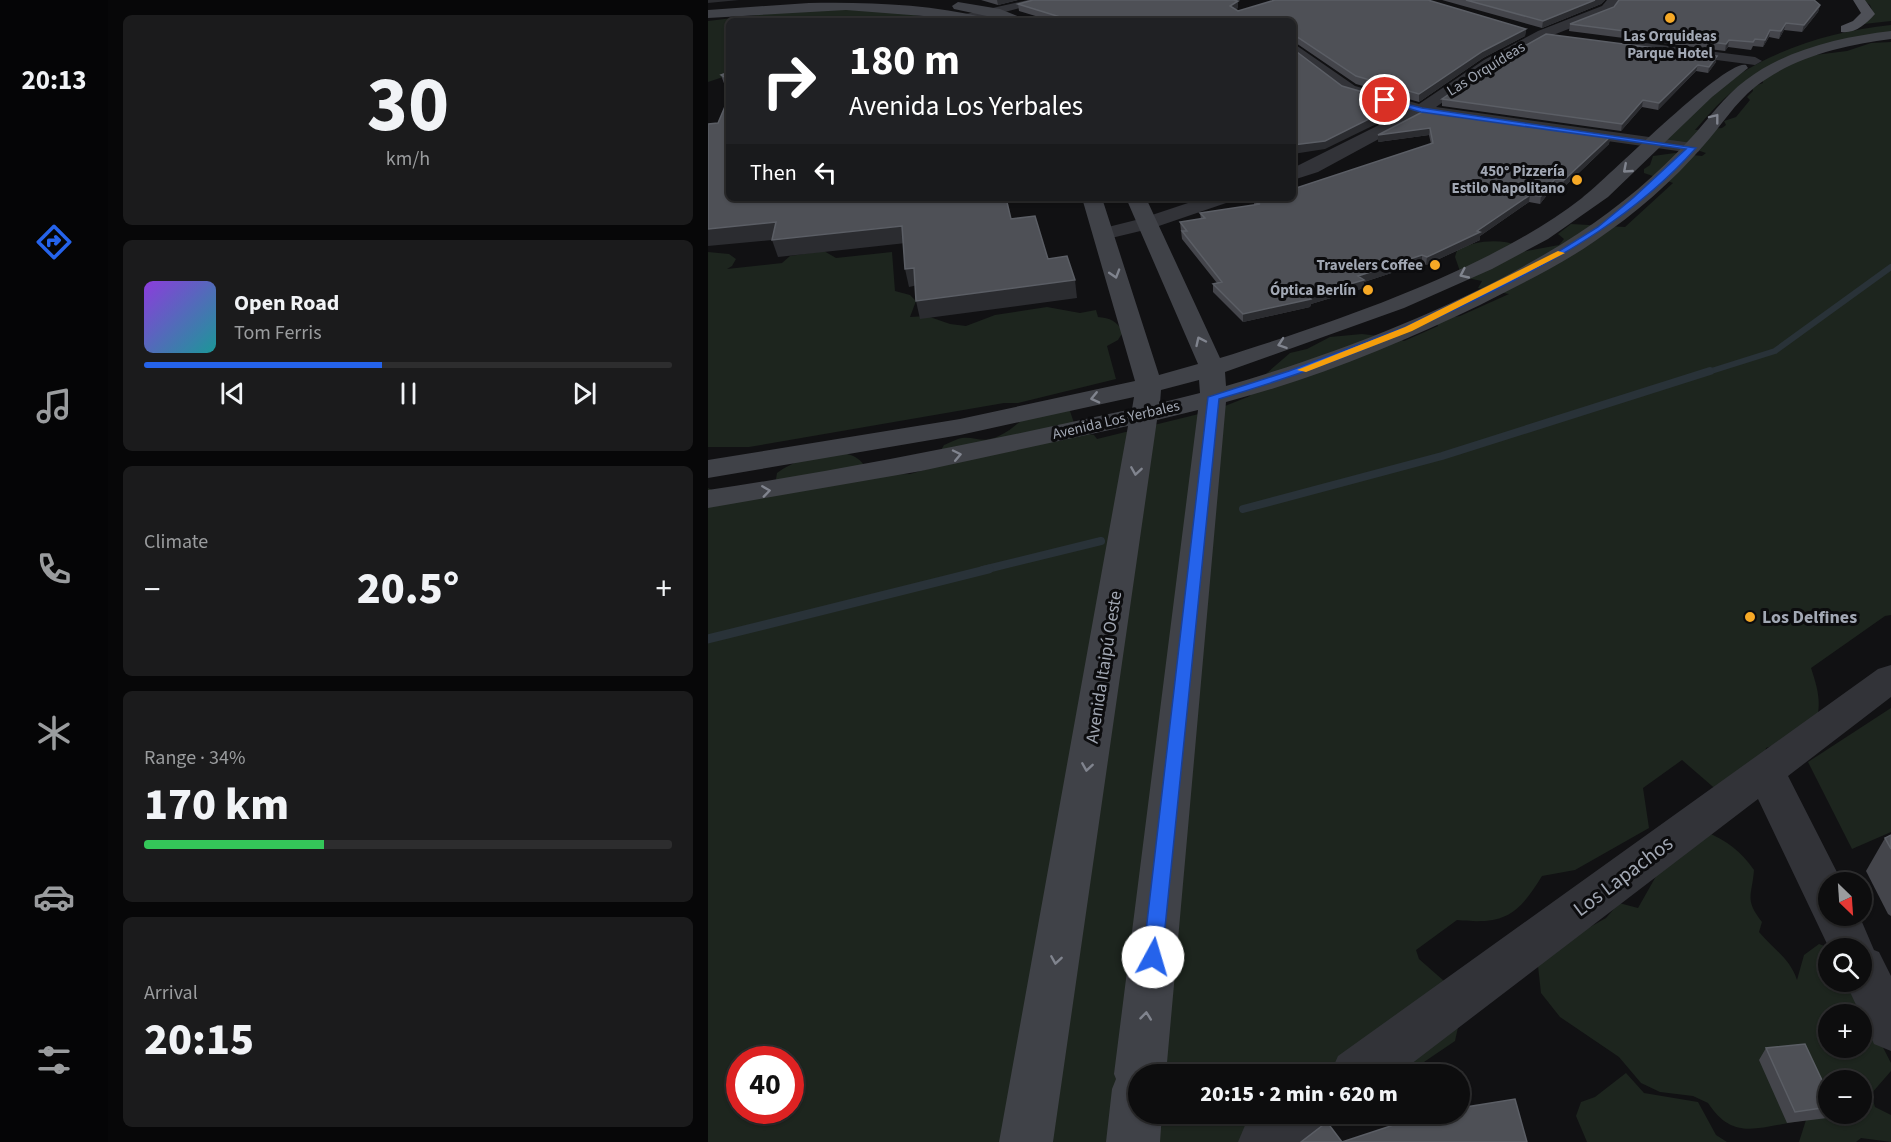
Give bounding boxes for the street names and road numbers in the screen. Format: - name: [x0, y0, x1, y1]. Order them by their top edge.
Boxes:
- street label: Las Orquídeas: [1443, 37, 1529, 101]
- street label: Avenida Los Yerbales: [1050, 395, 1182, 445]
- street label: Avenida Itaipú Oeste: [1080, 589, 1128, 745]
- street label: Los Lapachos: [1567, 828, 1679, 924]

